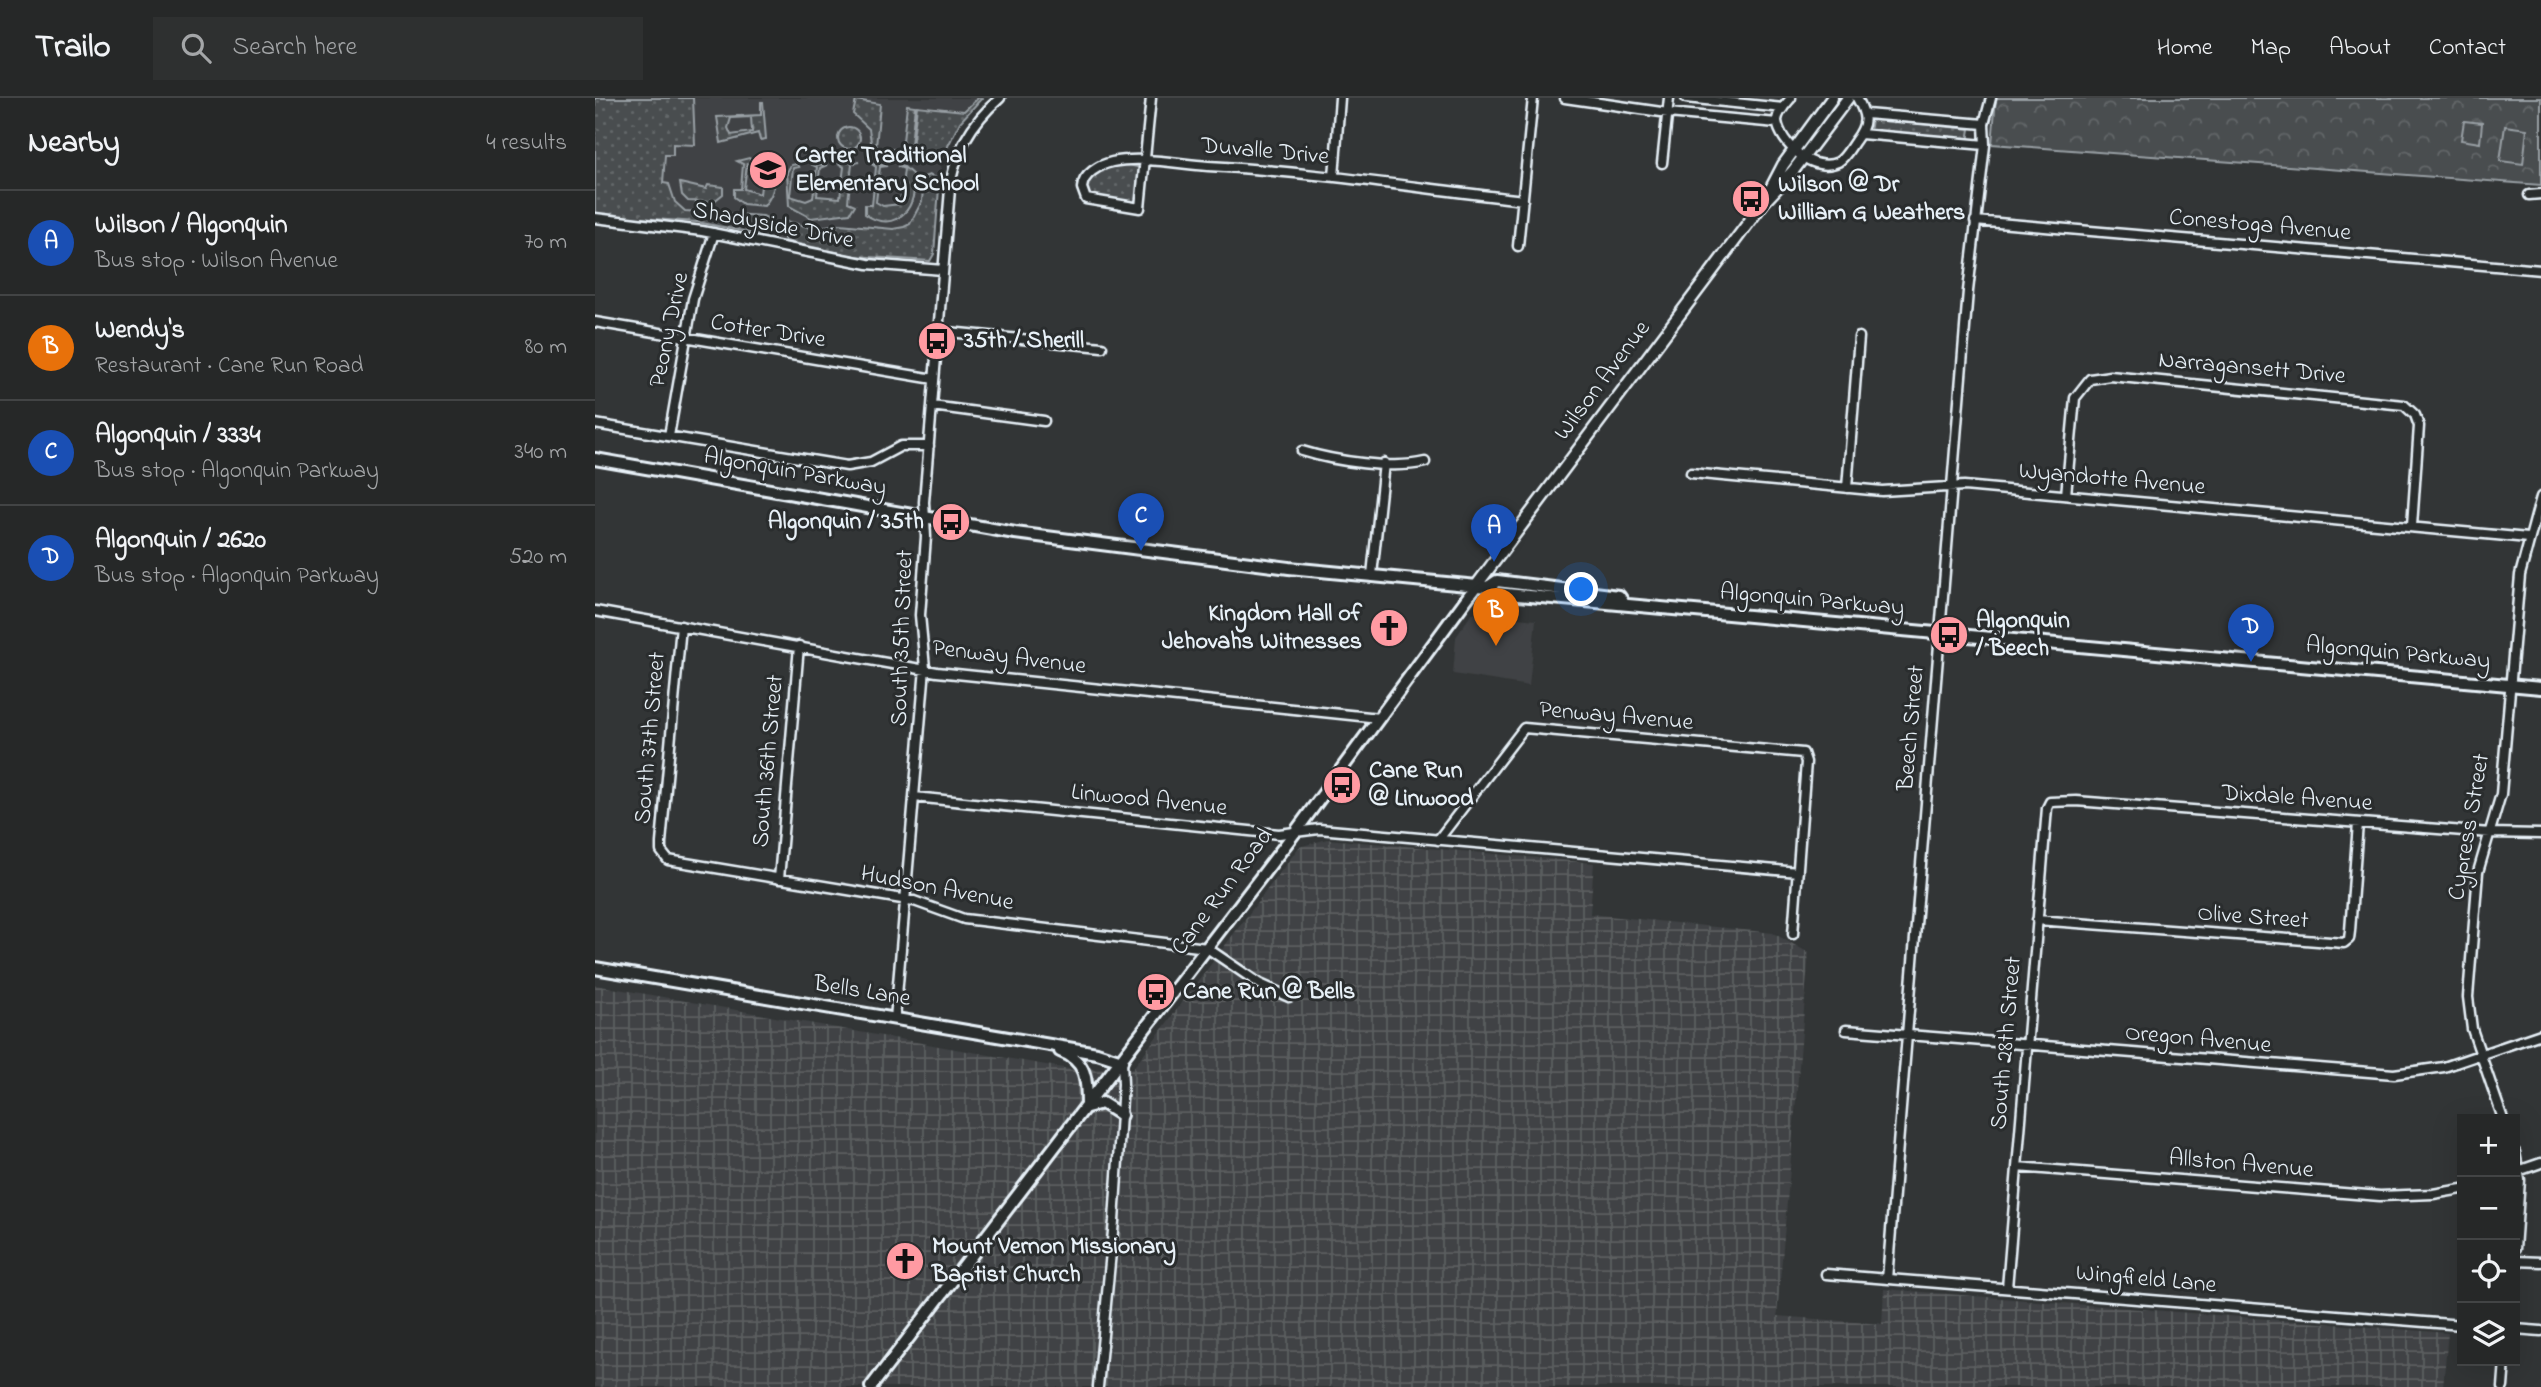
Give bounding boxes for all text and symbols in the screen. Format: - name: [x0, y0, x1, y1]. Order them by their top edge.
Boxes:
- search box: [153, 17, 643, 80]
- text: Trailo: [35, 24, 111, 72]
- icon: search: [177, 29, 215, 67]
- text: Search here: [233, 29, 357, 67]
- text: Home: [2157, 31, 2213, 66]
- text: Map: [2251, 31, 2291, 66]
- text: About: [2329, 31, 2391, 66]
- text: Contact: [2429, 31, 2506, 66]
- text: Nearby: [28, 122, 120, 166]
- text: 4 results: [486, 127, 567, 160]
- street label: Duvalle Drive: [1199, 129, 1331, 175]
- place label: Carter Traditional Elementary School: [795, 139, 979, 203]
- school or university icon: Carter Traditional Elementary School: [747, 149, 789, 191]
- place label: Wilson @ Dr William G Weathers: [1778, 168, 1965, 231]
- bus stop icon: Wilson @ Dr William G Weathers: [1730, 178, 1772, 220]
- street label: Shadyside Drive: [689, 193, 857, 260]
- street label: Conestoga Avenue: [2168, 201, 2353, 251]
- text: Wilson / Algonquin: [95, 207, 288, 245]
- text: A: [44, 226, 58, 259]
- text: 70 m: [524, 226, 567, 259]
- text: Bus stop · Wilson Avenue: [95, 245, 338, 278]
- street label: Peony Drive: [641, 269, 700, 391]
- street label: Cotter Drive: [708, 306, 828, 358]
- text: Wendy's: [95, 312, 185, 350]
- street label: Wilson Avenue: [1546, 313, 1660, 448]
- bus stop icon: 35th / Sherill: [916, 320, 958, 362]
- place label: 35th / Sherill: [963, 324, 1084, 359]
- text: B: [43, 331, 59, 364]
- text: 80 m: [525, 331, 567, 364]
- street label: Narragansett Drive: [2157, 343, 2347, 395]
- text: Restaurant · Cane Run Road: [95, 350, 363, 383]
- text: Algonquin / 3334: [95, 417, 261, 455]
- text: C: [45, 436, 57, 469]
- text: 340 m: [514, 436, 567, 469]
- street label: Algonquin Parkway: [701, 440, 889, 507]
- street label: Wyandotte Avenue: [2017, 454, 2207, 507]
- text: Bus stop · Algonquin Parkway: [95, 455, 379, 488]
- pin: C: [1118, 493, 1164, 551]
- bus stop icon: Algonquin / 35th: [930, 501, 972, 543]
- pin: A: [1471, 504, 1517, 562]
- place label: Algonquin / 35th: [768, 505, 924, 541]
- text: Algonquin / 2620: [95, 522, 266, 560]
- text: D: [43, 541, 59, 574]
- text: 520 m: [509, 541, 567, 574]
- street label: South 35th Street: [882, 549, 924, 727]
- text: Bus stop · Algonquin Parkway: [95, 560, 379, 593]
- your location: [1564, 572, 1598, 606]
- street label: Algonquin Parkway: [1718, 575, 1906, 627]
- pin: B: [1473, 588, 1519, 646]
- place label: Kingdom Hall of Jehovahs Witnesses: [1162, 597, 1363, 660]
- place label: Algonquin / Beech: [1975, 604, 2070, 667]
- pin: D: [2228, 604, 2274, 662]
- church icon: Kingdom Hall of Jehovahs Witnesses: [1368, 607, 1410, 649]
- bus stop icon: Algonquin / Beech: [1928, 614, 1970, 656]
- street label: Algonquin Parkway: [2304, 628, 2492, 680]
- street label: Penway Avenue: [930, 631, 1088, 686]
- street label: South 37th Street: [626, 650, 676, 826]
- street label: Beech Street: [1889, 664, 1935, 793]
- street label: South 36th Street: [744, 673, 794, 849]
- street label: Penway Avenue: [1537, 693, 1695, 742]
- street label: Cypress Street: [2440, 751, 2501, 903]
- place label: Cane Run @ Linwood: [1369, 754, 1474, 817]
- bus stop icon: Cane Run @ Linwood: [1321, 764, 1363, 806]
- street label: Linwood Avenue: [1069, 775, 1229, 827]
- street label: Dixdale Avenue: [2219, 776, 2374, 822]
- street label: Cane Run Road: [1163, 820, 1283, 963]
- street label: Hudson Avenue: [857, 857, 1017, 921]
- street label: Olive Street: [2196, 897, 2310, 939]
- street label: South 28th Street: [1982, 955, 2032, 1131]
- street label: Bells Lane: [810, 967, 913, 1017]
- bus stop icon: Cane Run @ Bells: [1135, 971, 1177, 1013]
- place label: Cane Run @ Bells: [1183, 975, 1355, 1010]
- street label: Oregon Avenue: [2123, 1016, 2273, 1064]
- map controls: [2457, 1114, 2520, 1366]
- button: +: [2457, 1114, 2520, 1177]
- street label: Allston Avenue: [2167, 1141, 2315, 1189]
- button: −: [2457, 1177, 2520, 1240]
- place label: Mount Vernon Missionary Baptist Church: [931, 1230, 1176, 1293]
- church icon: Mount Vernon Missionary Baptist Church: [884, 1240, 926, 1282]
- button: locate: [2457, 1240, 2520, 1303]
- street label: Wingfield Lane: [2074, 1256, 2218, 1304]
- button: layers: [2457, 1303, 2520, 1366]

